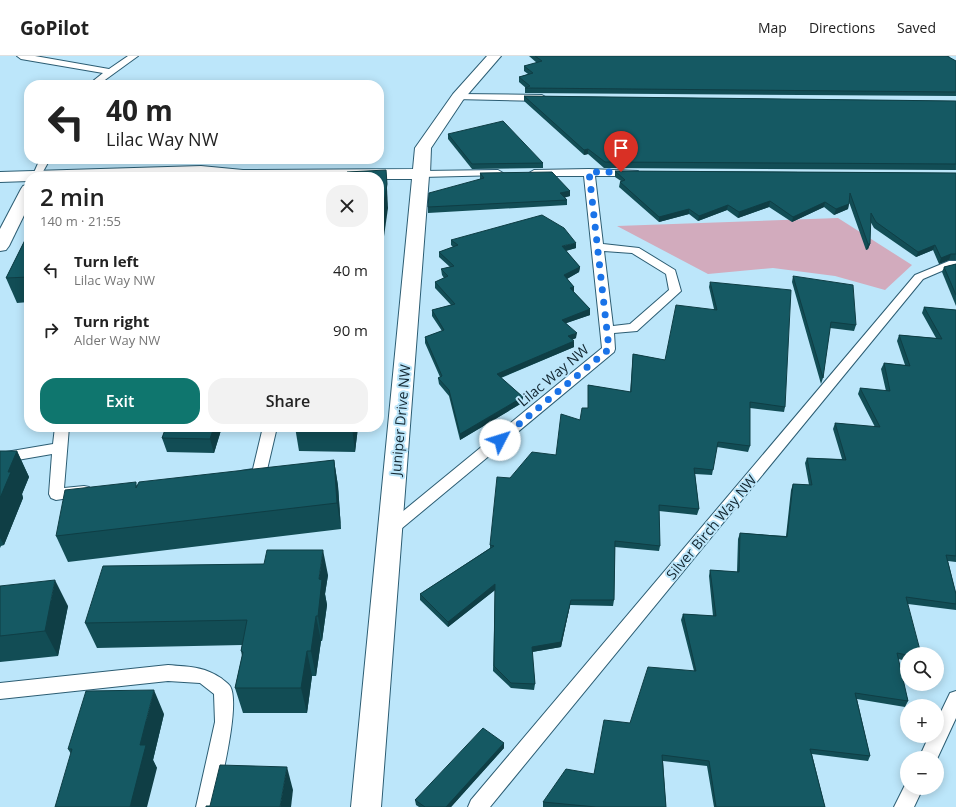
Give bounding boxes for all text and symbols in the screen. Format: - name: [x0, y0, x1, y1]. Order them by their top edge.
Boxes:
- text: GoPilot: [20, 15, 89, 41]
- text: Map: [758, 18, 787, 37]
- text: Directions: [809, 18, 875, 37]
- text: Saved: [897, 18, 936, 37]
- text: 40 m: [106, 91, 173, 129]
- icon: left: [40, 96, 92, 148]
- text: Lilac Way NW: [106, 127, 218, 151]
- pin: [604, 131, 638, 172]
- icon: arrive: [610, 137, 632, 159]
- text: 2 min: [40, 180, 105, 213]
- button: close: [326, 185, 368, 227]
- text: 140 m · 21:55: [40, 212, 121, 230]
- text: Turn left: [74, 251, 139, 271]
- icon: left: [40, 259, 62, 281]
- text: 40 m: [333, 260, 368, 280]
- text: Lilac Way NW: [74, 271, 155, 289]
- text: Turn right: [74, 311, 149, 331]
- icon: right: [40, 319, 62, 341]
- text: 90 m: [333, 320, 368, 340]
- text: Alder Way NW: [74, 331, 160, 349]
- street label: Lilac Way NW: [513, 340, 593, 410]
- street label: Juniper Drive NW: [385, 363, 414, 478]
- button: Exit: [40, 378, 200, 424]
- button: Share: [208, 378, 368, 424]
- position arrow: [479, 419, 521, 461]
- street label: Silver Birch Way NW: [662, 471, 760, 583]
- map controls: [900, 647, 944, 795]
- button: search: [900, 647, 944, 691]
- button: +: [900, 699, 944, 743]
- button: −: [900, 751, 944, 795]

